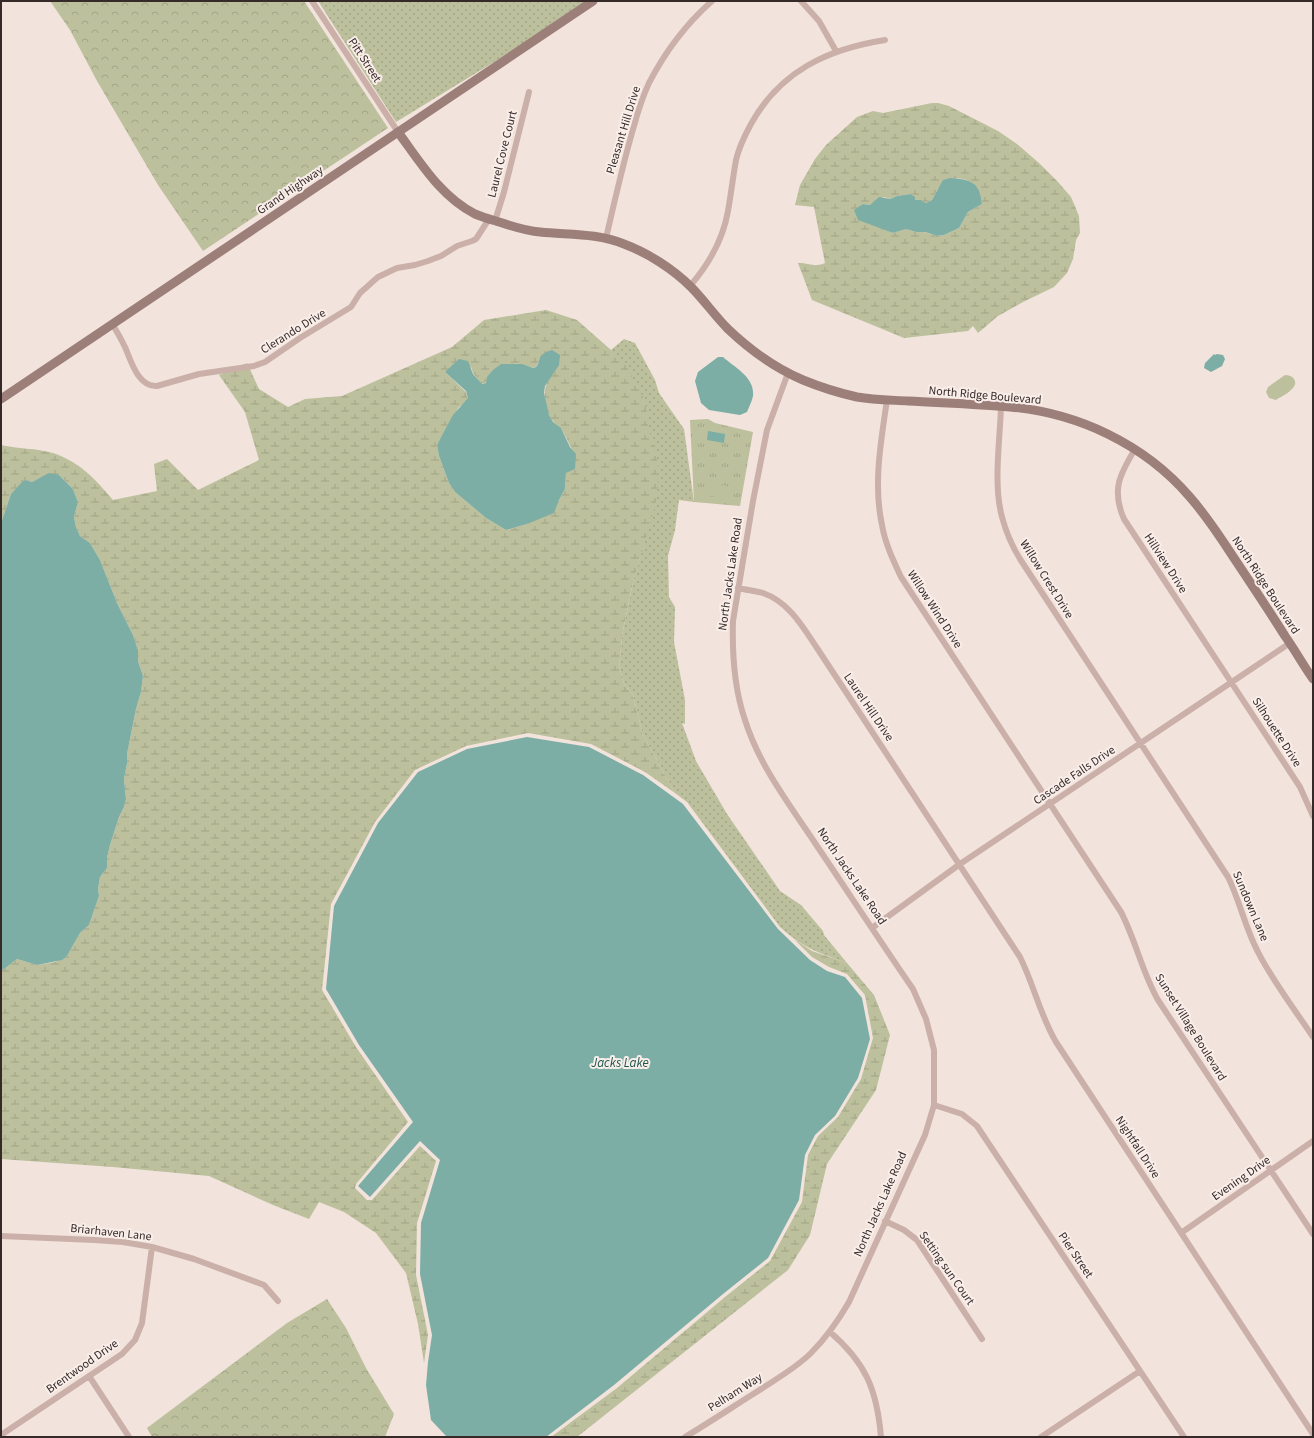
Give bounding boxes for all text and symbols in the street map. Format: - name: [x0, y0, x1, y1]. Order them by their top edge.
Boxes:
- street label: Pitt Street: [344, 35, 385, 86]
- street label: Pleasant Hill Drive: [602, 84, 645, 176]
- street label: Laurel Cove Court: [483, 109, 522, 199]
- street label: Grand Highway: [254, 162, 327, 219]
- street label: Clerando Drive: [257, 305, 329, 358]
- street label: North Ridge Boulevard: [928, 382, 1042, 409]
- street label: North Jacks Lake Road: [714, 517, 747, 632]
- street label: Hillview Drive: [1140, 530, 1191, 597]
- street label: North Ridge Boulevard: [1228, 533, 1304, 637]
- street label: Willow Crest Drive: [1015, 537, 1078, 622]
- street label: Willow Wind Drive: [903, 567, 966, 652]
- street label: Laurel Hill Drive: [839, 670, 898, 745]
- street label: Silhouette Drive: [1248, 694, 1305, 770]
- street label: Cascade Falls Drive: [1030, 742, 1119, 809]
- street label: North Jacks Lake Road: [813, 824, 890, 928]
- street label: Sundown Lane: [1228, 869, 1273, 944]
- street label: Sunset Village Boulevard: [1151, 970, 1231, 1084]
- water label: Jacks Lake: [590, 1054, 649, 1072]
- street label: Nightfall Drive: [1111, 1113, 1164, 1182]
- street label: North Jacks Lake Road: [850, 1149, 911, 1260]
- street label: Evening Drive: [1208, 1152, 1274, 1205]
- street label: Briarhaven Lane: [69, 1220, 153, 1245]
- street label: Setting sun Court: [915, 1228, 978, 1309]
- street label: Pier Street: [1054, 1229, 1097, 1282]
- street label: Brentwood Drive: [43, 1335, 122, 1398]
- street label: Pelham Way: [705, 1369, 766, 1416]

